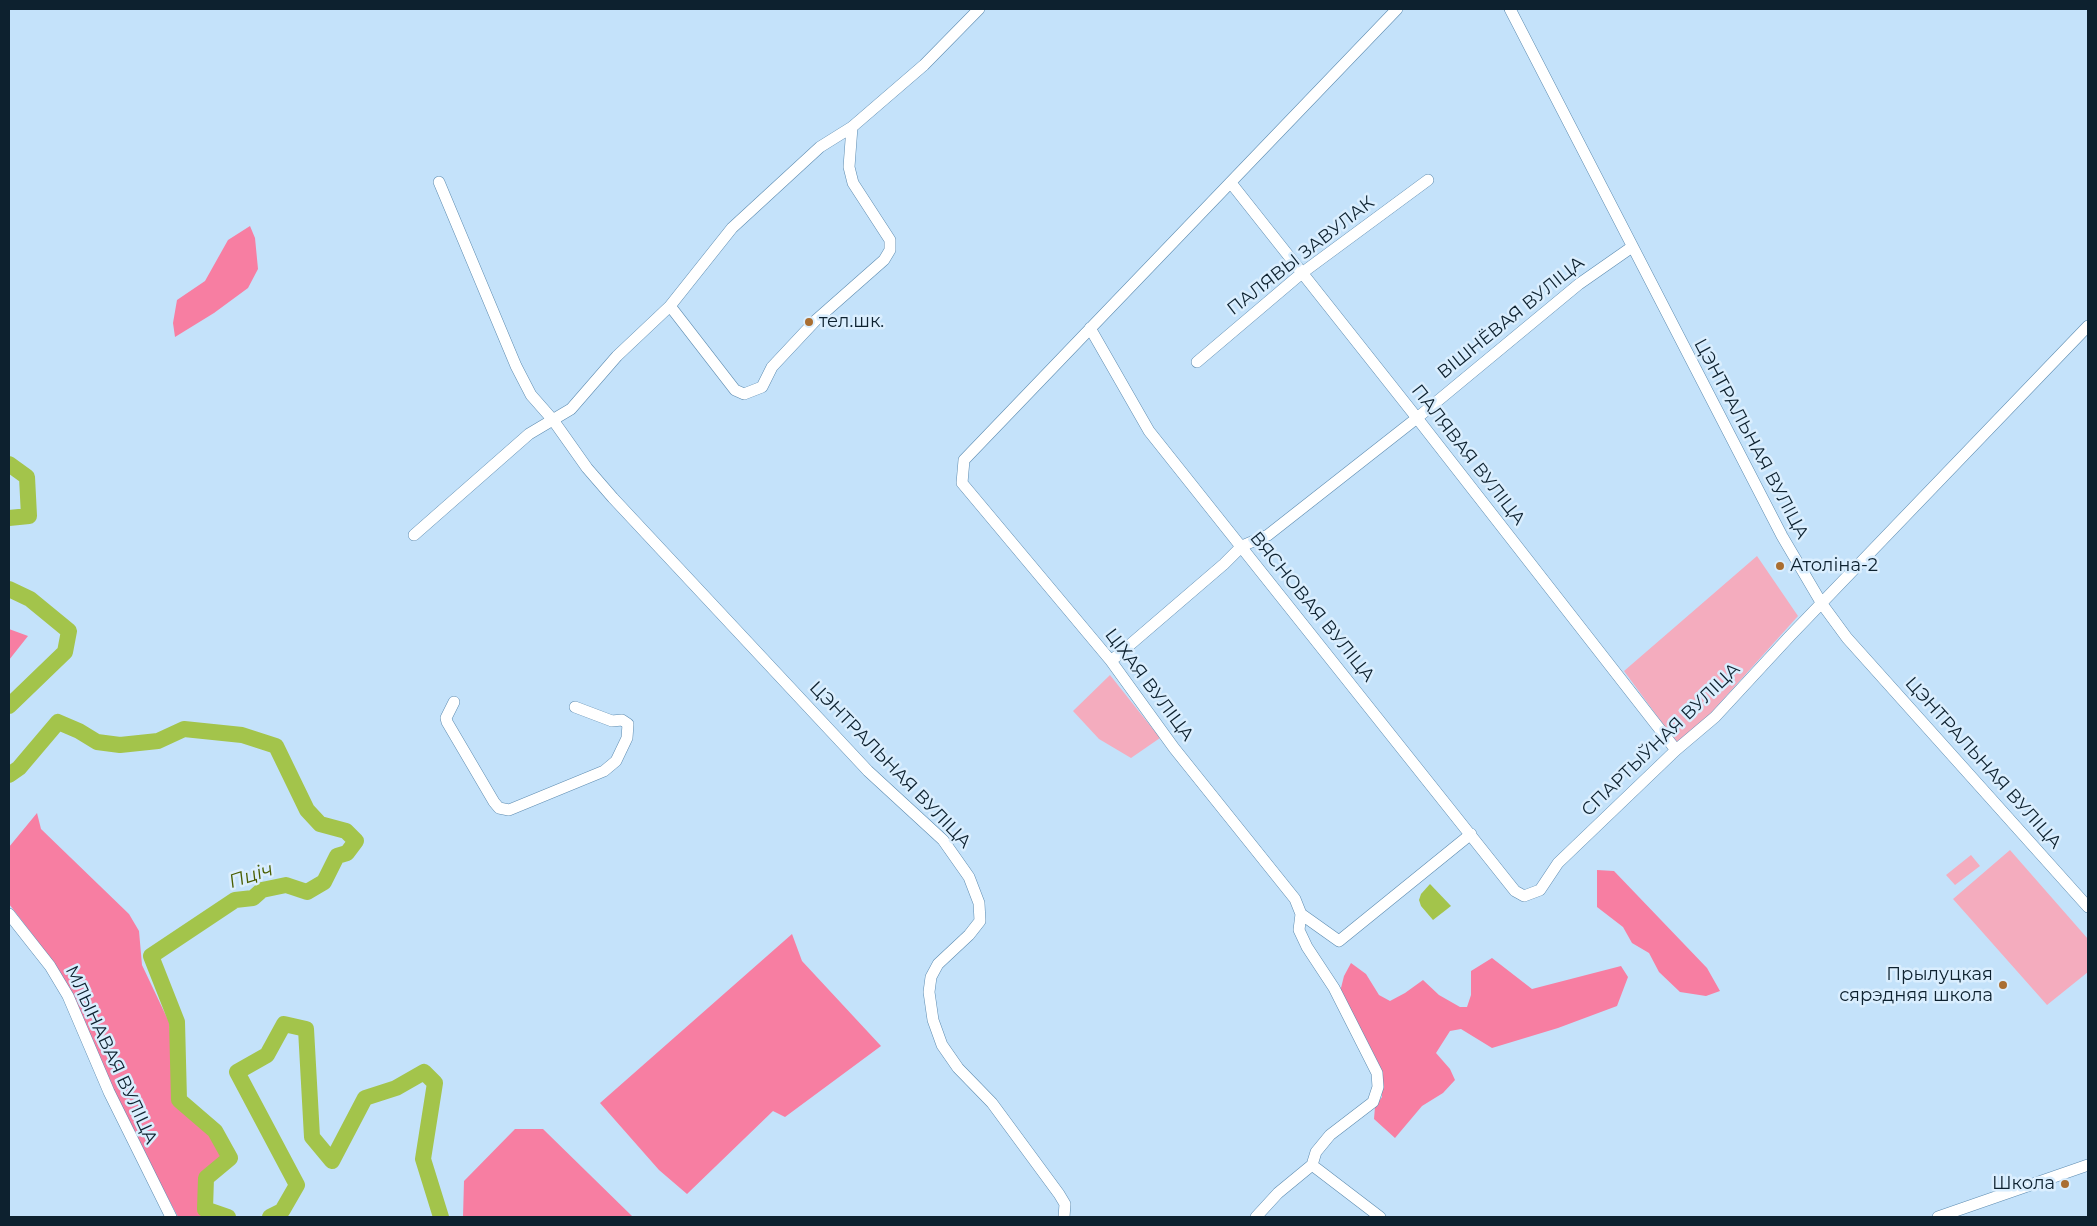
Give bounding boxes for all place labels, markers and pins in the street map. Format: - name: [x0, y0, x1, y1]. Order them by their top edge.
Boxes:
- place label: тел.шк.: [819, 311, 884, 333]
- marker: тел.шк.: [803, 316, 815, 328]
- place label: Атоліна-2: [1790, 555, 1878, 577]
- marker: Атоліна-2: [1774, 560, 1786, 572]
- place label: Прылуцкая сярэдняя школа: [1839, 964, 1993, 1006]
- marker: Прылуцкая сярэдняя школа: [1997, 979, 2009, 991]
- place label: Школа: [1992, 1173, 2055, 1195]
- marker: Школа: [2059, 1178, 2071, 1190]

